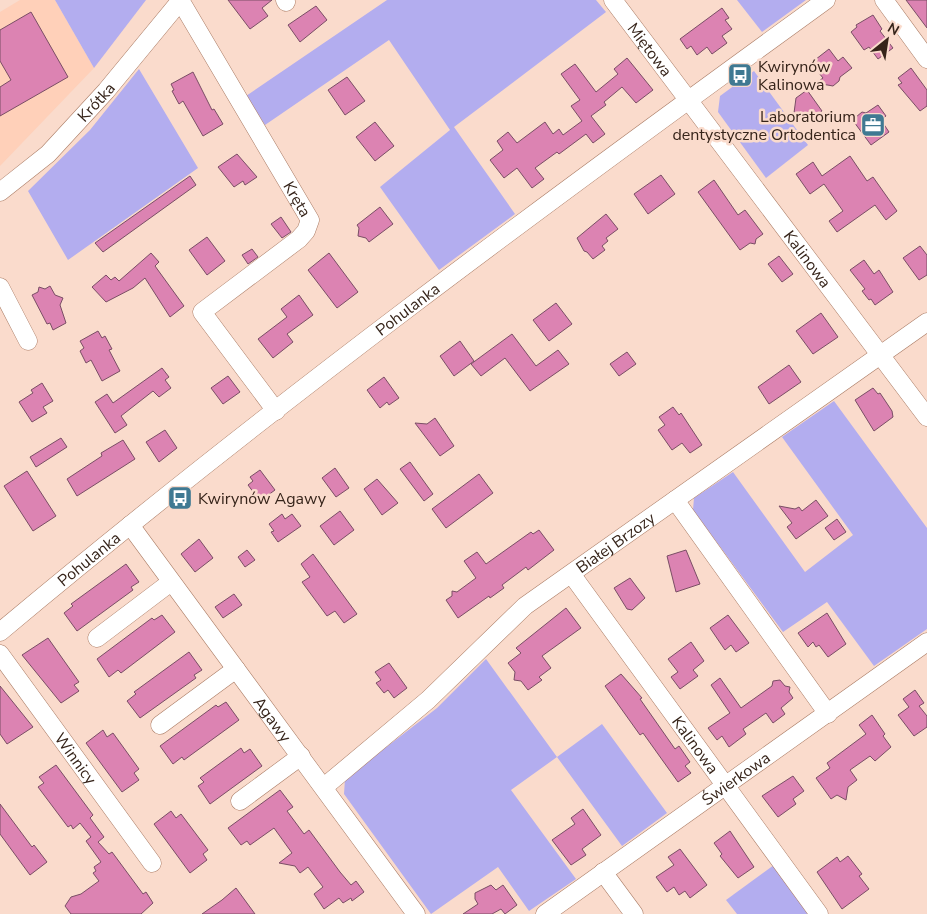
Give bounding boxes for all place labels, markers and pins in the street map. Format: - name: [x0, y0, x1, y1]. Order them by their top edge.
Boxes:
- place label: Kwirynów Kalinowa: [758, 56, 831, 96]
- bus stop icon: Kwirynów Kalinowa: [727, 62, 753, 88]
- place label: Laboratorium dentystyczne Ortodentica: [672, 106, 856, 146]
- office icon: Laboratorium dentystyczne Ortodentica: [860, 112, 886, 138]
- bus stop icon: Kwirynów Agawy: [167, 485, 193, 511]
- place label: Kwirynów Agawy: [198, 488, 327, 510]

